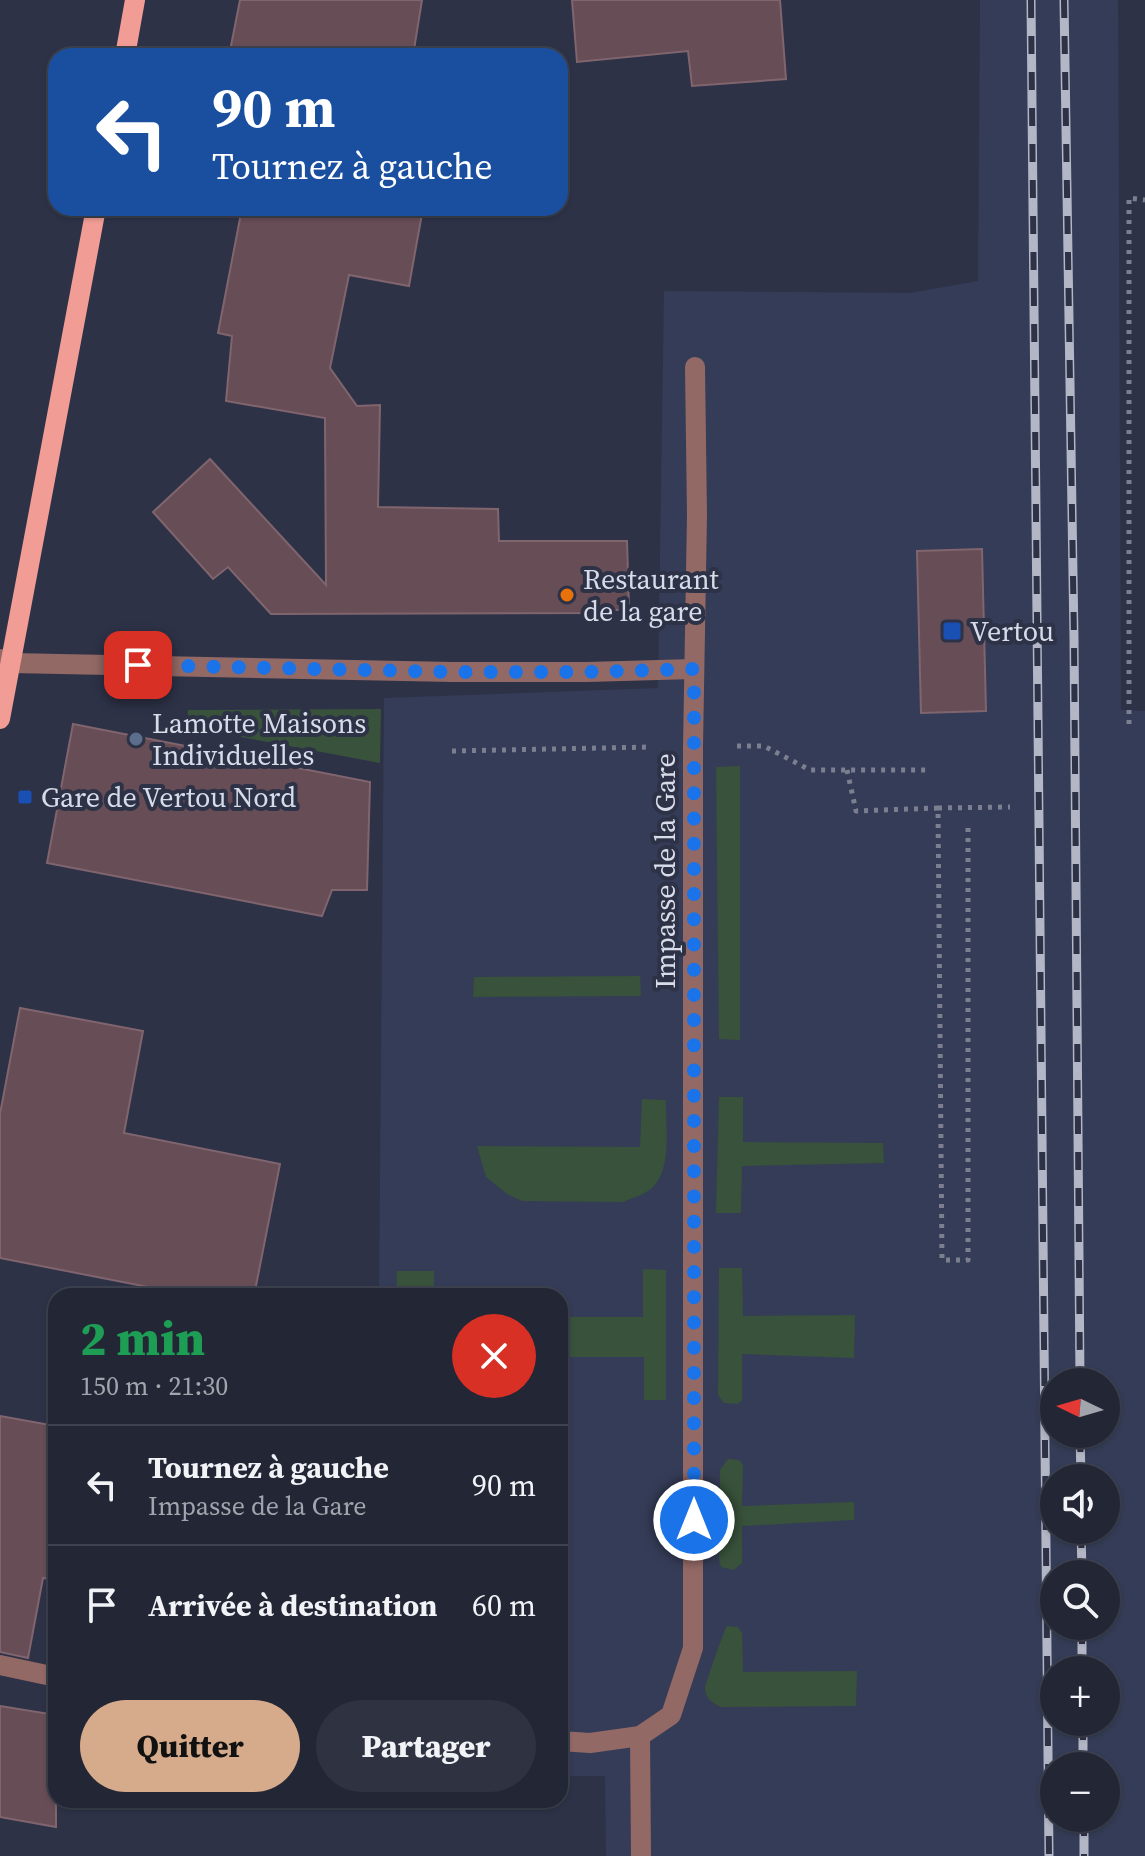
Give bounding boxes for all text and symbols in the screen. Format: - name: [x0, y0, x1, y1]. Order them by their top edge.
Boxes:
- text: 90 m: [212, 69, 335, 146]
- icon: left: [80, 80, 184, 184]
- text: Tournez à gauche: [212, 142, 493, 191]
- place label: Restaurant de la gare: [583, 560, 720, 630]
- marker: Restaurant de la gare: [558, 586, 576, 604]
- place label: Vertou: [970, 612, 1054, 650]
- marker: Vertou: [941, 620, 963, 642]
- pin: [104, 631, 172, 699]
- icon: arrive: [116, 643, 160, 687]
- place label: Lamotte Maisons Individuelles: [152, 704, 366, 774]
- marker: Lamotte Maisons Individuelles: [127, 730, 145, 748]
- street label: Impasse de la Gare: [646, 753, 684, 989]
- place label: Gare de Vertou Nord: [41, 778, 296, 816]
- marker: Gare de Vertou Nord: [16, 788, 34, 806]
- text: 2 min: [80, 1305, 205, 1371]
- button: close: [452, 1314, 536, 1398]
- text: 150 m · 21:30: [80, 1368, 228, 1404]
- north arrow: [1040, 1368, 1120, 1448]
- map controls: [1040, 1368, 1120, 1832]
- text: Tournez à gauche: [148, 1447, 389, 1488]
- icon: left: [80, 1463, 124, 1507]
- button: sound: [1040, 1464, 1120, 1544]
- text: 90 m: [472, 1465, 536, 1506]
- position arrow: [652, 1478, 736, 1562]
- text: Impasse de la Gare: [148, 1488, 367, 1524]
- button: search: [1040, 1560, 1120, 1640]
- icon: arrive: [80, 1583, 124, 1627]
- text: Arrivée à destination: [148, 1585, 438, 1626]
- text: 60 m: [472, 1585, 536, 1626]
- button: +: [1040, 1656, 1120, 1736]
- button: Quitter: [80, 1700, 300, 1792]
- button: Partager: [316, 1700, 536, 1792]
- button: −: [1040, 1752, 1120, 1832]

